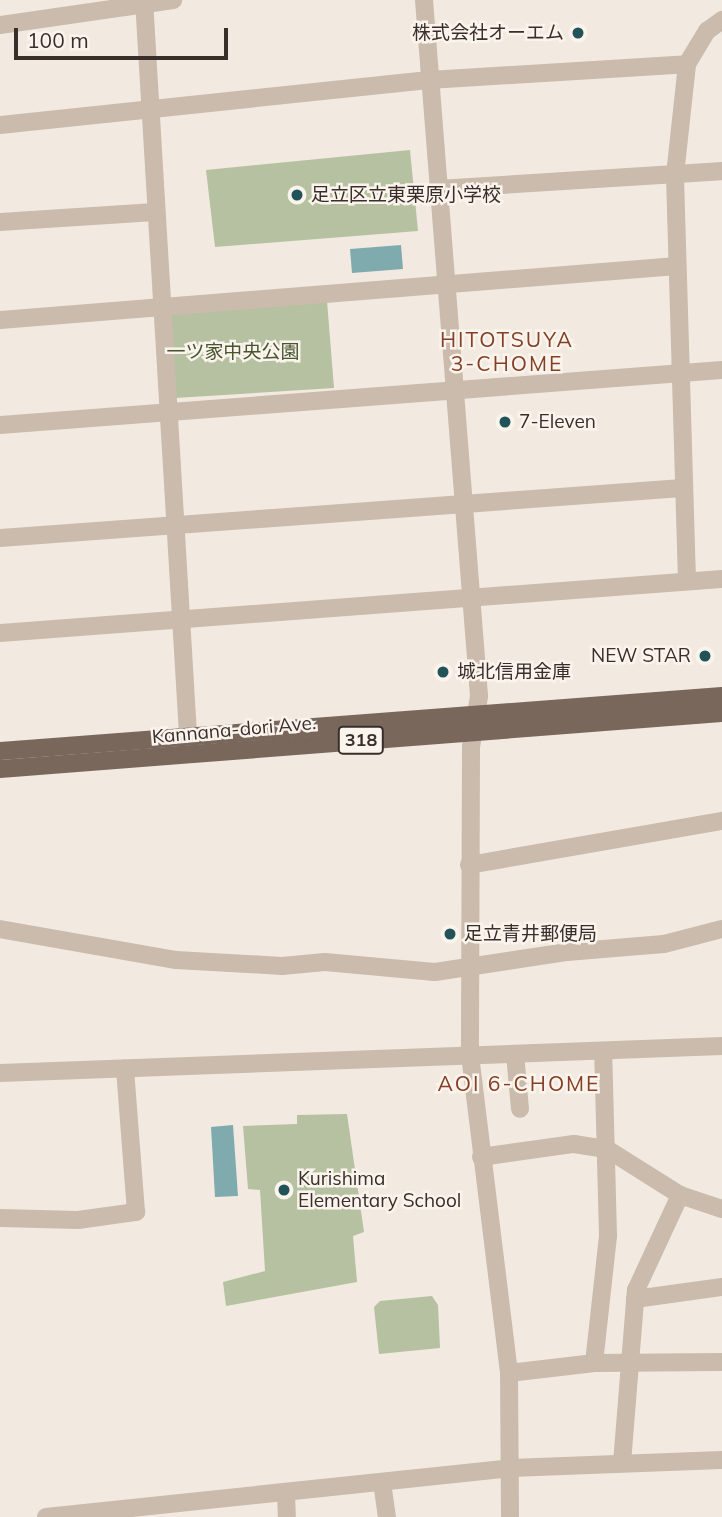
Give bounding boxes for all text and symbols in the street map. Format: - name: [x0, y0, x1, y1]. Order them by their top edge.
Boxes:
- scale bar: [18, 14, 231, 58]
- place label: 株式会社オーエム: [412, 22, 564, 44]
- marker: 株式会社オーエム: [570, 25, 586, 41]
- text: 100 m: [27, 27, 89, 53]
- place label: 足立区立東栗原小学校: [311, 184, 501, 206]
- marker: 足立区立東栗原小学校: [289, 187, 305, 203]
- district label: HITOTSUYA 3-CHOME: [441, 326, 573, 376]
- park label: 一ツ家中央公園: [167, 341, 299, 363]
- place label: 7-Eleven: [519, 411, 596, 433]
- marker: 7-Eleven: [497, 414, 513, 430]
- place label: NEW STAR: [591, 645, 691, 667]
- marker: NEW STAR: [697, 648, 713, 664]
- place label: 城北信用金庫: [457, 661, 571, 683]
- marker: 城北信用金庫: [435, 664, 451, 680]
- street label: Kannana-dori Ave.: [151, 711, 317, 749]
- road number: 318: [336, 726, 386, 754]
- place label: 足立青井郵便局: [464, 923, 597, 945]
- marker: 足立青井郵便局: [442, 926, 458, 942]
- district label: AOI 6-CHOME: [439, 1070, 599, 1096]
- place label: Kurishima Elementary School: [298, 1168, 461, 1212]
- marker: Kurishima Elementary School: [276, 1182, 292, 1198]

